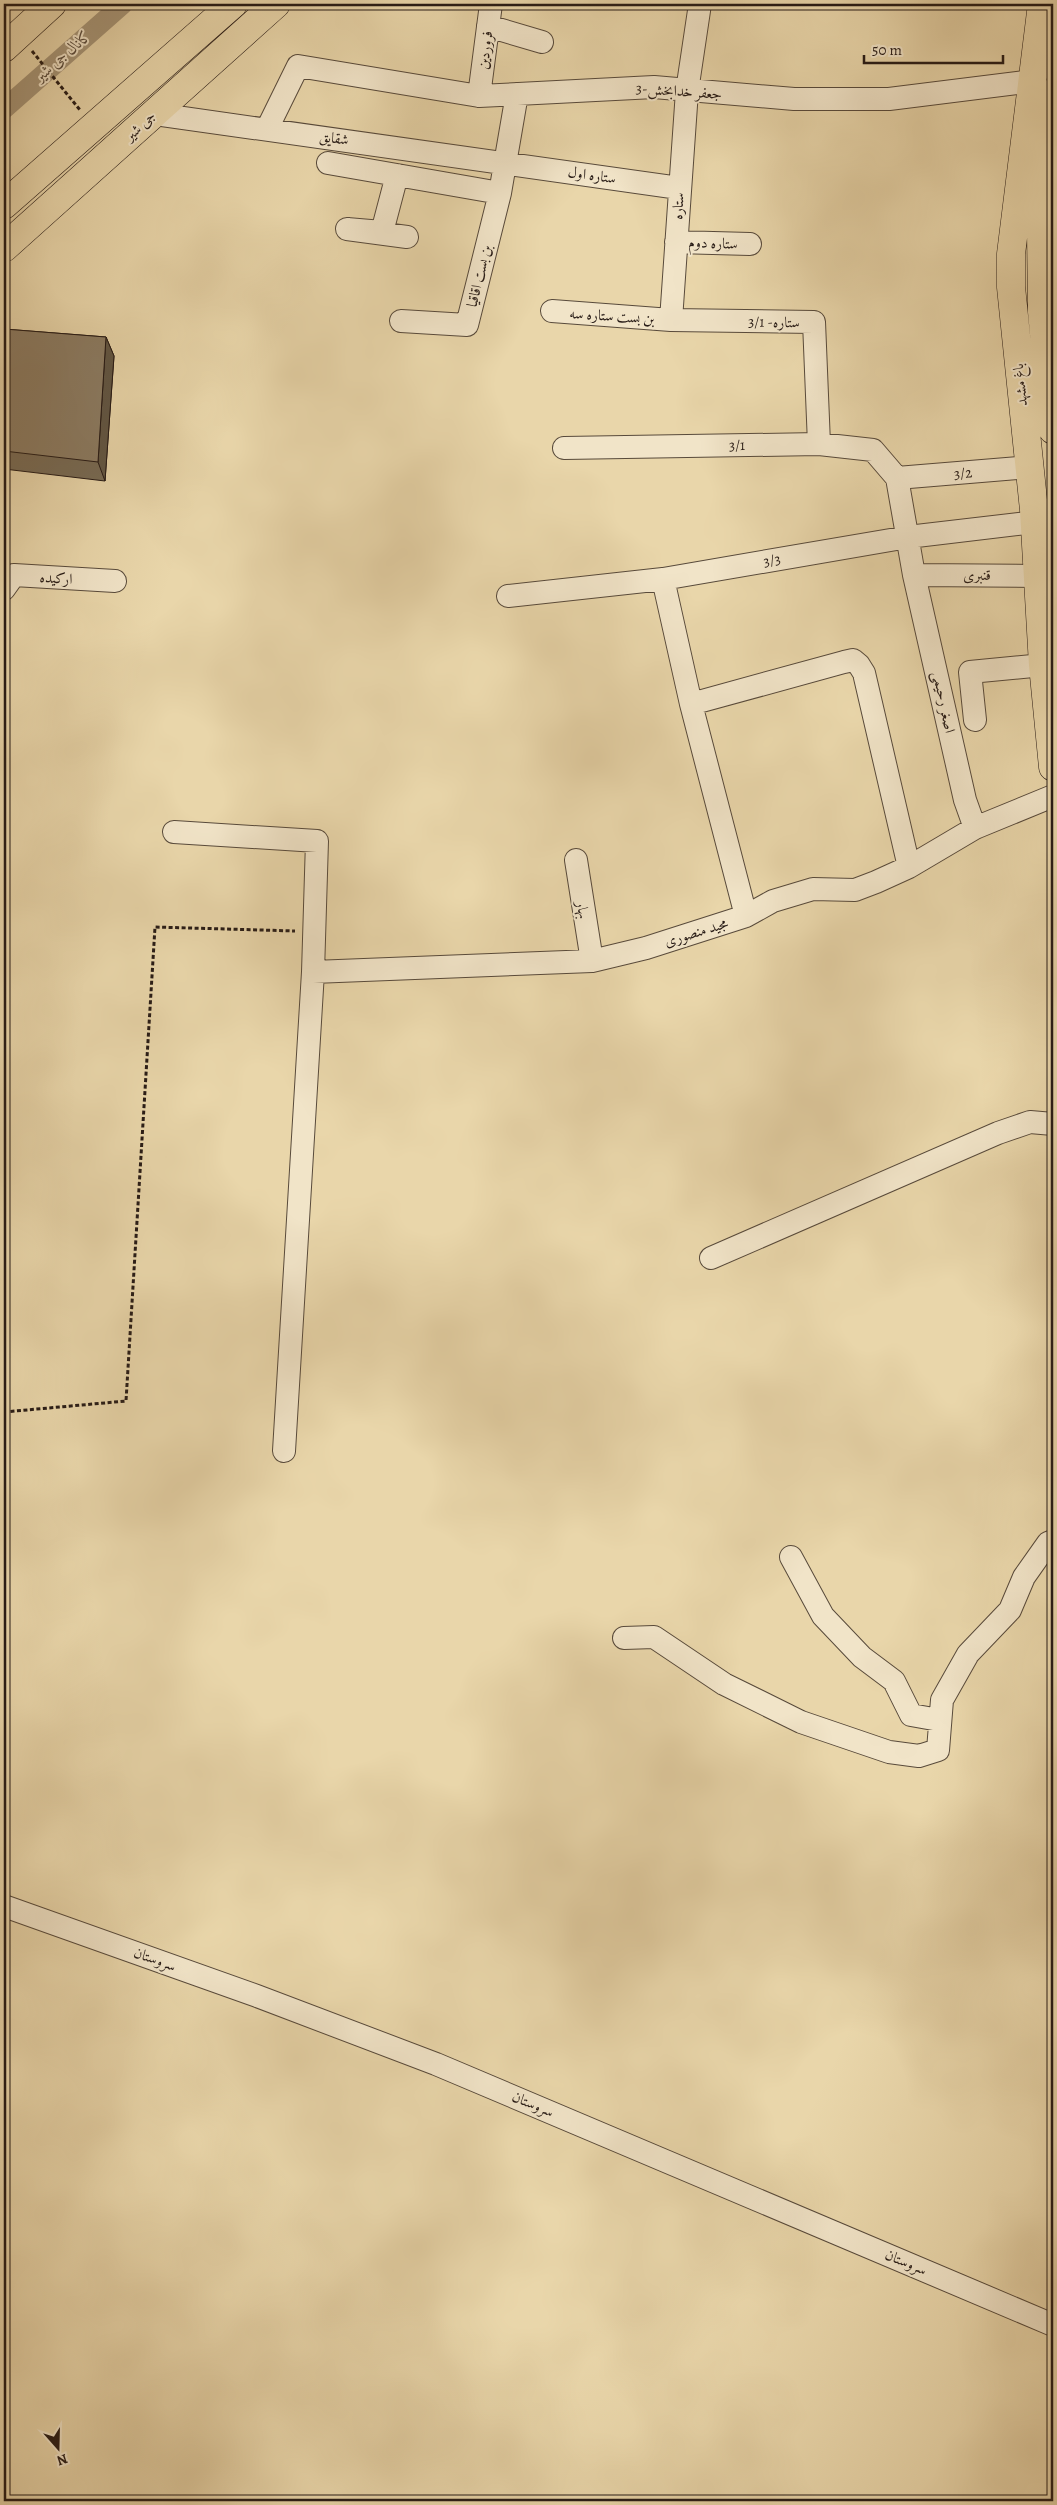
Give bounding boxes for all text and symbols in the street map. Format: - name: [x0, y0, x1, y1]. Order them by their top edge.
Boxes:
- water label: کانال جی شیر: [29, 25, 96, 88]
- street label: فروردین: [473, 29, 497, 71]
- scale bar: [864, 32, 1003, 64]
- text: 50 m: [872, 40, 902, 60]
- street label: جعفر خدابخش-3: [635, 78, 723, 104]
- street label: جی شیر: [118, 106, 160, 147]
- street label: شقایق: [318, 126, 350, 150]
- street label: ستاره اول: [567, 162, 617, 188]
- street label: ستاره: [667, 192, 689, 220]
- street label: ستاره دوم: [688, 232, 738, 257]
- street label: بن بست اقاقیا: [462, 242, 496, 309]
- street label: بن بست ستاره سه: [569, 303, 655, 329]
- street label: ستاره- 3/1: [748, 312, 800, 332]
- street label: باغ مشهد: [1008, 362, 1035, 407]
- street label: 3/1: [729, 435, 745, 455]
- street label: 3/2: [953, 462, 973, 484]
- street label: 3/3: [762, 549, 782, 571]
- street label: قنبری: [963, 565, 991, 585]
- street label: ارکیده: [39, 567, 73, 589]
- street label: اصغر رحیمی: [927, 669, 960, 735]
- street label: بهار: [571, 898, 594, 920]
- street label: مجید منصوری: [662, 913, 730, 951]
- street label: سروستان: [131, 1942, 179, 1976]
- street label: سروستان: [509, 2086, 557, 2122]
- street label: سروستان: [882, 2244, 930, 2280]
- north arrow: [32, 2422, 82, 2472]
- text: N: [54, 2449, 70, 2470]

